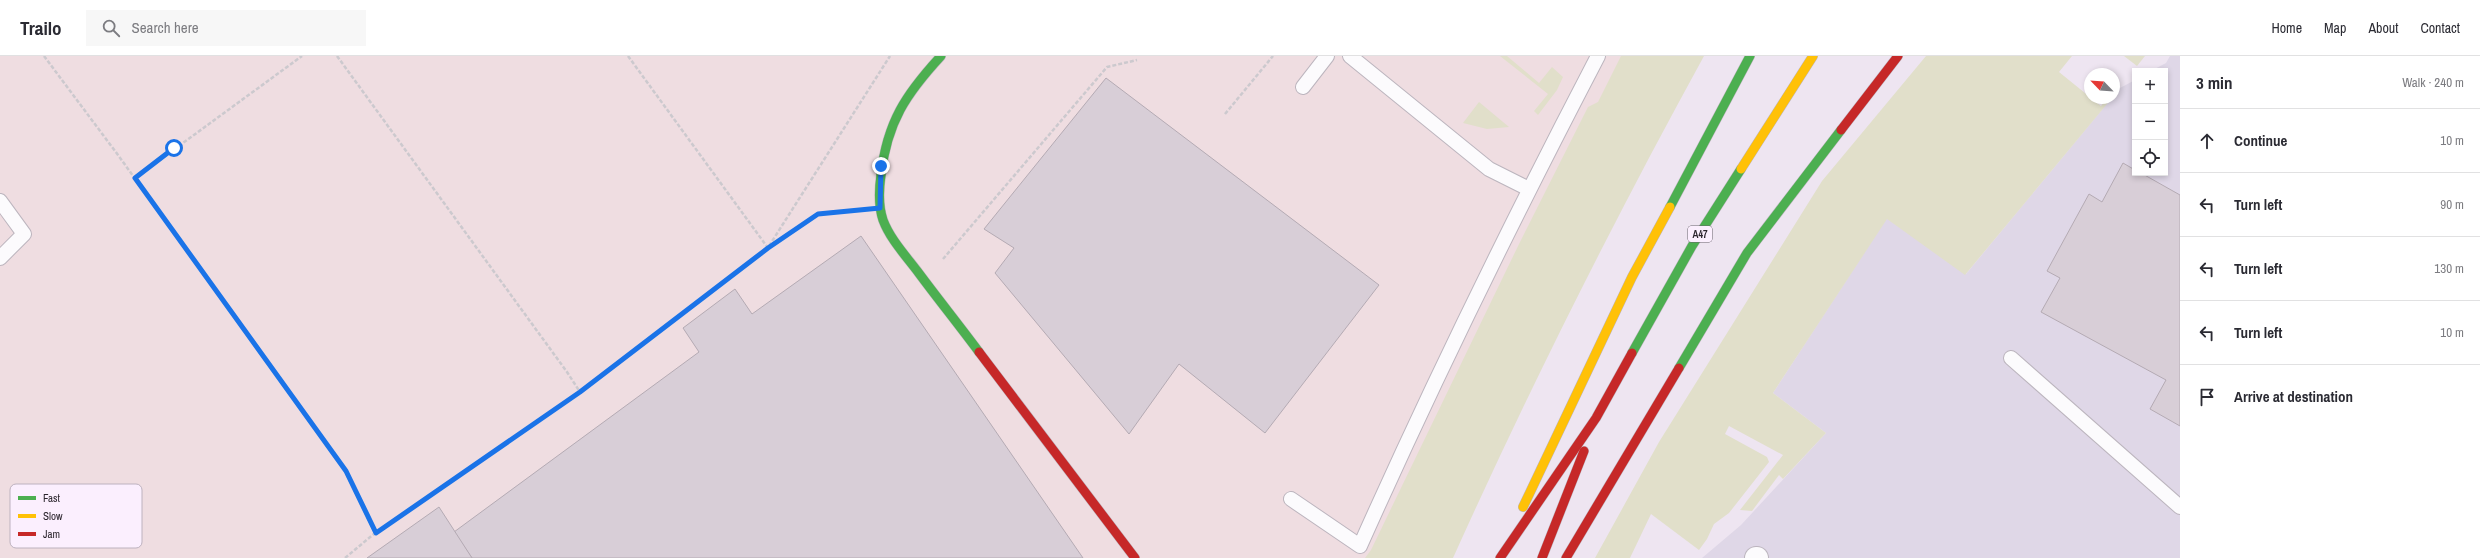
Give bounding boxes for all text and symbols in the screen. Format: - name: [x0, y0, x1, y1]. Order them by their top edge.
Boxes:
- search box: [86, 10, 366, 46]
- text: Trailo: [20, 15, 62, 41]
- icon: search: [100, 17, 122, 39]
- text: Search here: [132, 17, 199, 38]
- text: Home: [2271, 19, 2302, 37]
- text: Map: [2324, 19, 2346, 37]
- text: About: [2368, 19, 2398, 37]
- text: Contact: [2420, 19, 2460, 37]
- north arrow: [2084, 68, 2120, 104]
- map controls: [2132, 68, 2168, 176]
- button: +: [2132, 68, 2168, 104]
- text: 3 min: [2196, 71, 2232, 94]
- text: Walk · 240 m: [2402, 74, 2464, 91]
- button: −: [2132, 104, 2168, 140]
- icon: ahead: [2196, 130, 2218, 152]
- text: Continue: [2234, 130, 2287, 151]
- text: 10 m: [2440, 132, 2464, 149]
- route start: [165, 139, 183, 157]
- button: locate: [2132, 140, 2168, 176]
- route end: [872, 157, 890, 175]
- icon: left: [2196, 194, 2218, 216]
- text: Turn left: [2234, 194, 2282, 215]
- text: 90 m: [2440, 196, 2464, 213]
- road number: A47: [1688, 226, 1712, 242]
- icon: left: [2196, 258, 2218, 280]
- text: Turn left: [2234, 258, 2282, 279]
- text: 130 m: [2434, 260, 2464, 277]
- icon: left: [2196, 322, 2218, 344]
- text: Turn left: [2234, 322, 2282, 343]
- text: 10 m: [2440, 324, 2464, 341]
- icon: arrive: [2196, 386, 2218, 408]
- text: Arrive at destination: [2234, 386, 2353, 407]
- legend: [10, 484, 142, 548]
- text: Fast: [43, 491, 61, 505]
- text: Slow: [43, 509, 63, 523]
- text: Jam: [43, 527, 60, 541]

